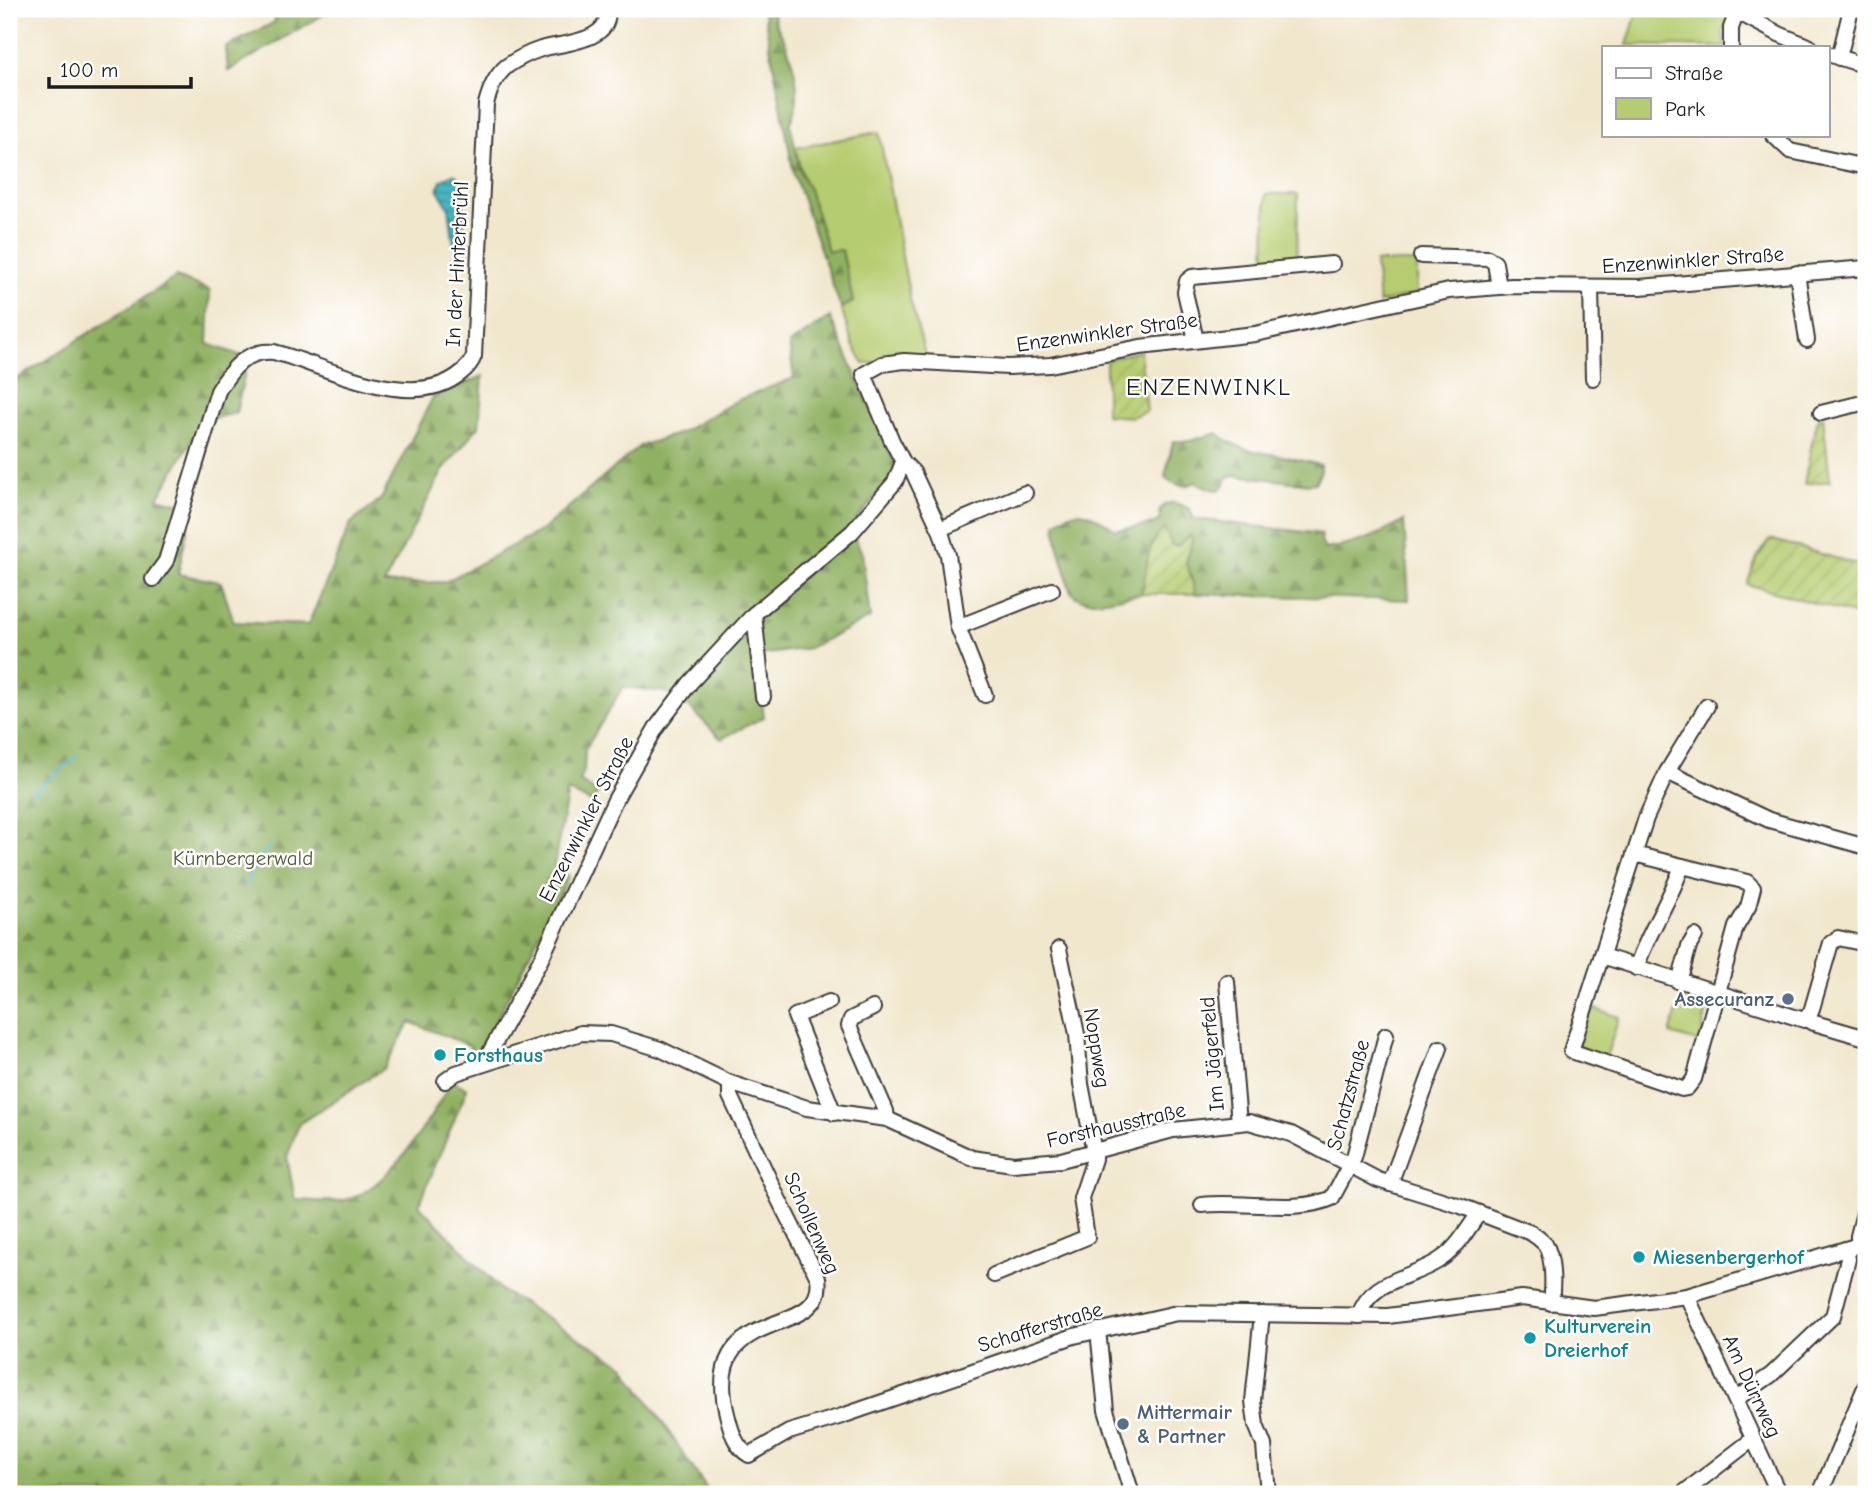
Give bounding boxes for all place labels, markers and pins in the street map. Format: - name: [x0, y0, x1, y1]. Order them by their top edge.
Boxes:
- place label: Assecuranz: [1675, 987, 1774, 1011]
- marker: Assecuranz: [1780, 991, 1796, 1007]
- place label: Forsthaus: [454, 1043, 543, 1067]
- marker: Forsthaus: [432, 1047, 448, 1063]
- place label: Miesenbergerhof: [1653, 1245, 1805, 1269]
- marker: Miesenbergerhof: [1631, 1249, 1647, 1265]
- place label: Kulturverein Dreierhof: [1544, 1314, 1651, 1362]
- marker: Kulturverein Dreierhof: [1522, 1330, 1538, 1346]
- place label: Mittermair & Partner: [1137, 1400, 1233, 1448]
- marker: Mittermair & Partner: [1115, 1416, 1131, 1432]

